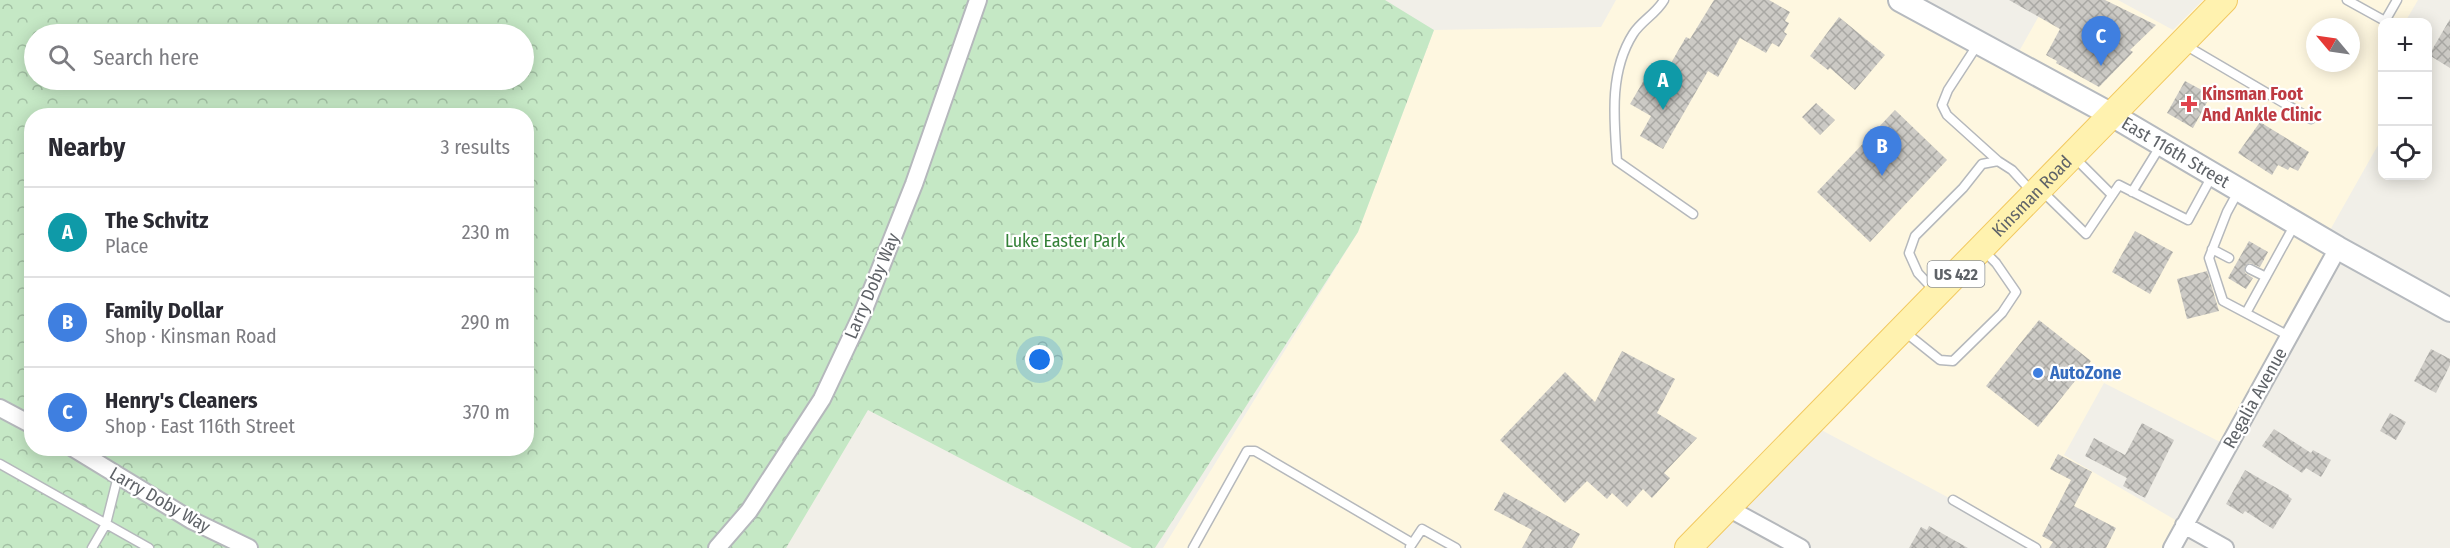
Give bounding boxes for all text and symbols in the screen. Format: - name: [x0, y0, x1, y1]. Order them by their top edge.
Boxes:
- pin: C: [2082, 16, 2120, 66]
- north arrow: [2306, 18, 2360, 72]
- map controls: [2378, 18, 2432, 180]
- button: +: [2378, 18, 2432, 72]
- search box: [24, 24, 534, 90]
- icon: search: [45, 41, 78, 74]
- text: Search here: [93, 44, 199, 71]
- pin: A: [1644, 60, 1682, 110]
- button: −: [2378, 72, 2432, 126]
- place label: Kinsman Foot And Ankle Clinic: [2201, 83, 2322, 126]
- marker: Kinsman Foot And Ankle Clinic: [2180, 95, 2198, 113]
- street label: East 116th Street: [2118, 112, 2234, 193]
- pin: B: [1862, 126, 1902, 176]
- button: locate: [2378, 126, 2432, 180]
- text: Nearby: [48, 132, 125, 163]
- text: 3 results: [441, 135, 510, 159]
- street label: Kinsman Road: [1987, 151, 2077, 242]
- text: The Schvitz: [105, 207, 208, 234]
- text: A: [62, 220, 73, 244]
- text: 230 m: [462, 220, 510, 244]
- street label: Larry Doby Way: [840, 230, 904, 342]
- park label: Luke Easter Park: [1005, 230, 1126, 252]
- text: Place: [105, 234, 148, 258]
- road number: US 422: [1928, 261, 1984, 287]
- text: Family Dollar: [105, 297, 223, 324]
- text: B: [62, 310, 73, 334]
- text: 290 m: [461, 310, 510, 334]
- text: Shop · Kinsman Road: [105, 324, 277, 348]
- street label: Regalia Avenue: [2218, 344, 2292, 452]
- your location: [1025, 345, 1054, 374]
- place label: AutoZone: [2049, 362, 2121, 384]
- marker: AutoZone: [2031, 366, 2045, 380]
- text: Henry's Cleaners: [105, 387, 258, 414]
- text: C: [62, 400, 73, 424]
- text: 370 m: [463, 400, 510, 424]
- text: Shop · East 116th Street: [105, 414, 295, 438]
- street label: Larry Doby Way: [106, 462, 214, 538]

